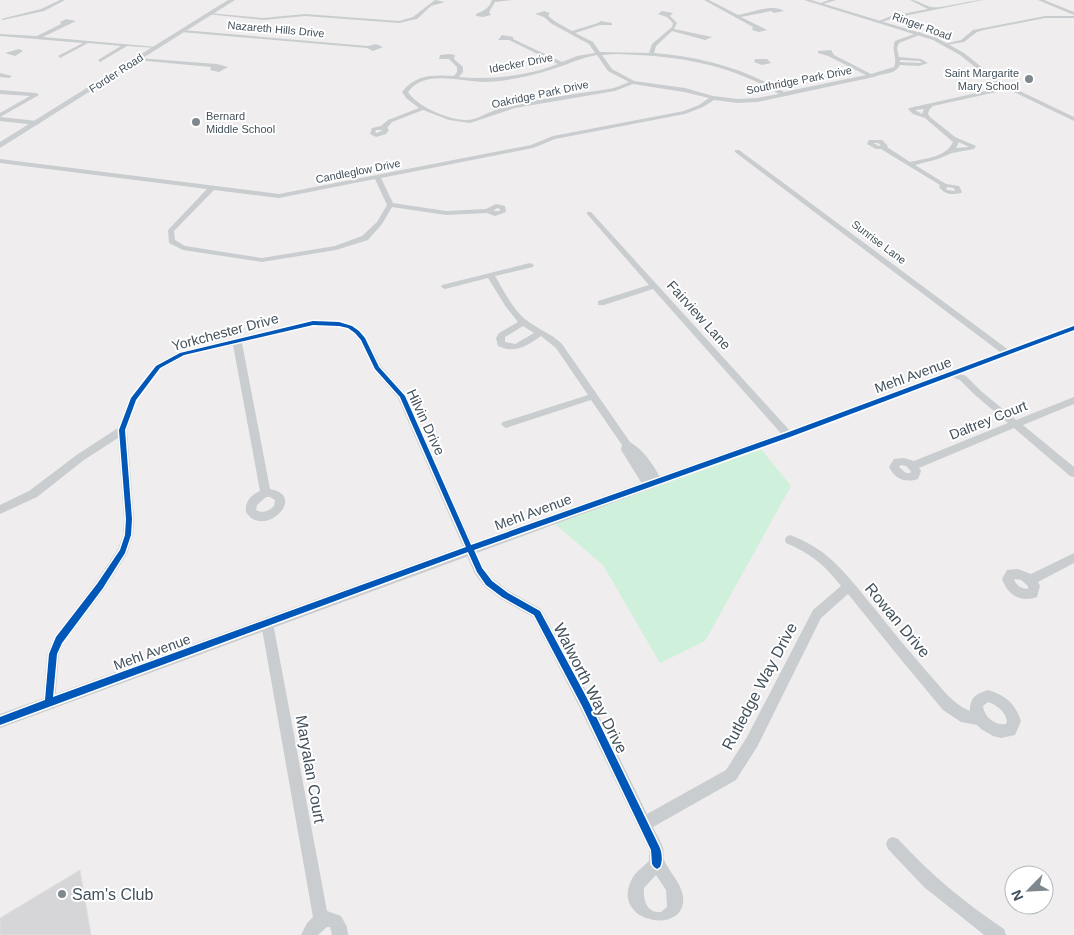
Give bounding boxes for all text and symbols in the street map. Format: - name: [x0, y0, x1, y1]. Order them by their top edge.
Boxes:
- street label: Ringer Road: [891, 10, 953, 42]
- street label: Nazareth Hills Drive: [227, 19, 325, 39]
- street label: Forder Road: [87, 51, 145, 95]
- street label: Idecker Drive: [488, 51, 554, 75]
- street label: Southridge Park Drive: [745, 64, 853, 96]
- place label: Saint Margarite Mary School: [944, 67, 1019, 92]
- marker: Saint Margarite Mary School: [1023, 73, 1035, 85]
- street label: Oakridge Park Drive: [490, 78, 590, 110]
- place label: Bernard Middle School: [206, 110, 275, 135]
- marker: Bernard Middle School: [190, 116, 202, 128]
- street label: Candleglow Drive: [315, 157, 401, 185]
- street label: Sunrise Lane: [850, 218, 908, 266]
- street label: Fairview Lane: [664, 277, 734, 353]
- street label: Yorkchester Drive: [170, 310, 280, 354]
- street label: Mehl Avenue: [872, 354, 954, 396]
- street label: Hilvin Drive: [404, 387, 448, 458]
- street label: Daltrey Court: [947, 397, 1029, 443]
- street label: Mehl Avenue: [492, 491, 574, 533]
- street label: Rowan Drive: [862, 580, 934, 661]
- street label: Walworth Way Drive: [550, 620, 631, 756]
- street label: Rutledge Way Drive: [719, 620, 800, 753]
- street label: Mehl Avenue: [111, 631, 193, 673]
- street label: Maryalan Court: [293, 714, 328, 825]
- north arrow: [1004, 865, 1054, 915]
- place label: Sam's Club: [72, 886, 153, 903]
- text: N: [1008, 887, 1026, 903]
- marker: Sam's Club: [56, 888, 68, 900]

